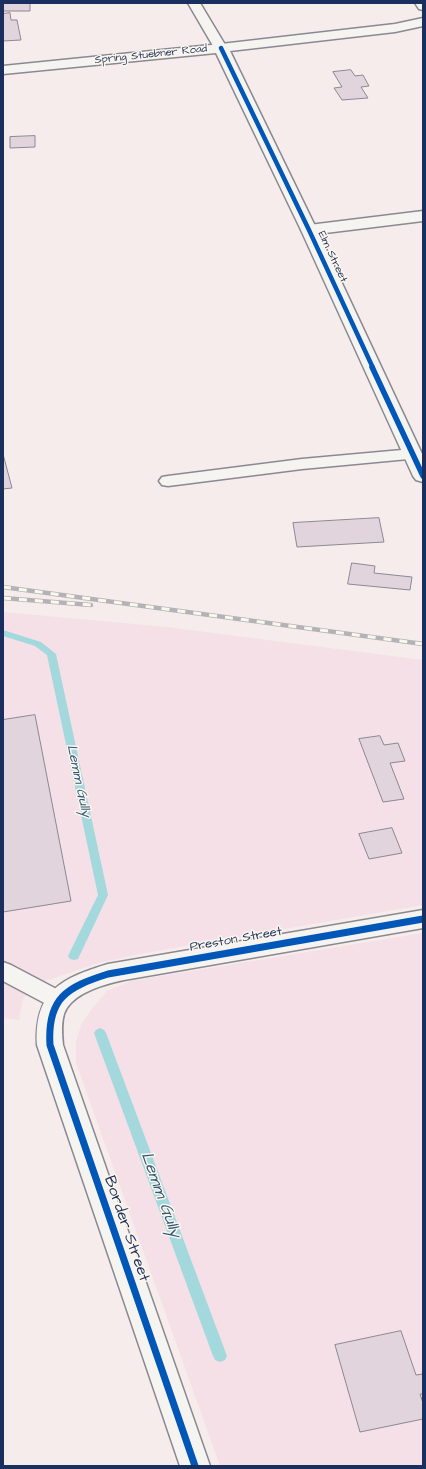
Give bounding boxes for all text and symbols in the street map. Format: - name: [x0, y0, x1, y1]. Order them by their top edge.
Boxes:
- street label: Spring Stuebner Road: [94, 43, 208, 67]
- street label: Elm Street: [314, 229, 350, 285]
- water label: Lemm Gully: [62, 743, 94, 819]
- street label: Preston Street: [189, 924, 283, 956]
- water label: Lemm Gully: [135, 1150, 185, 1240]
- street label: Border Street: [99, 1174, 153, 1284]

